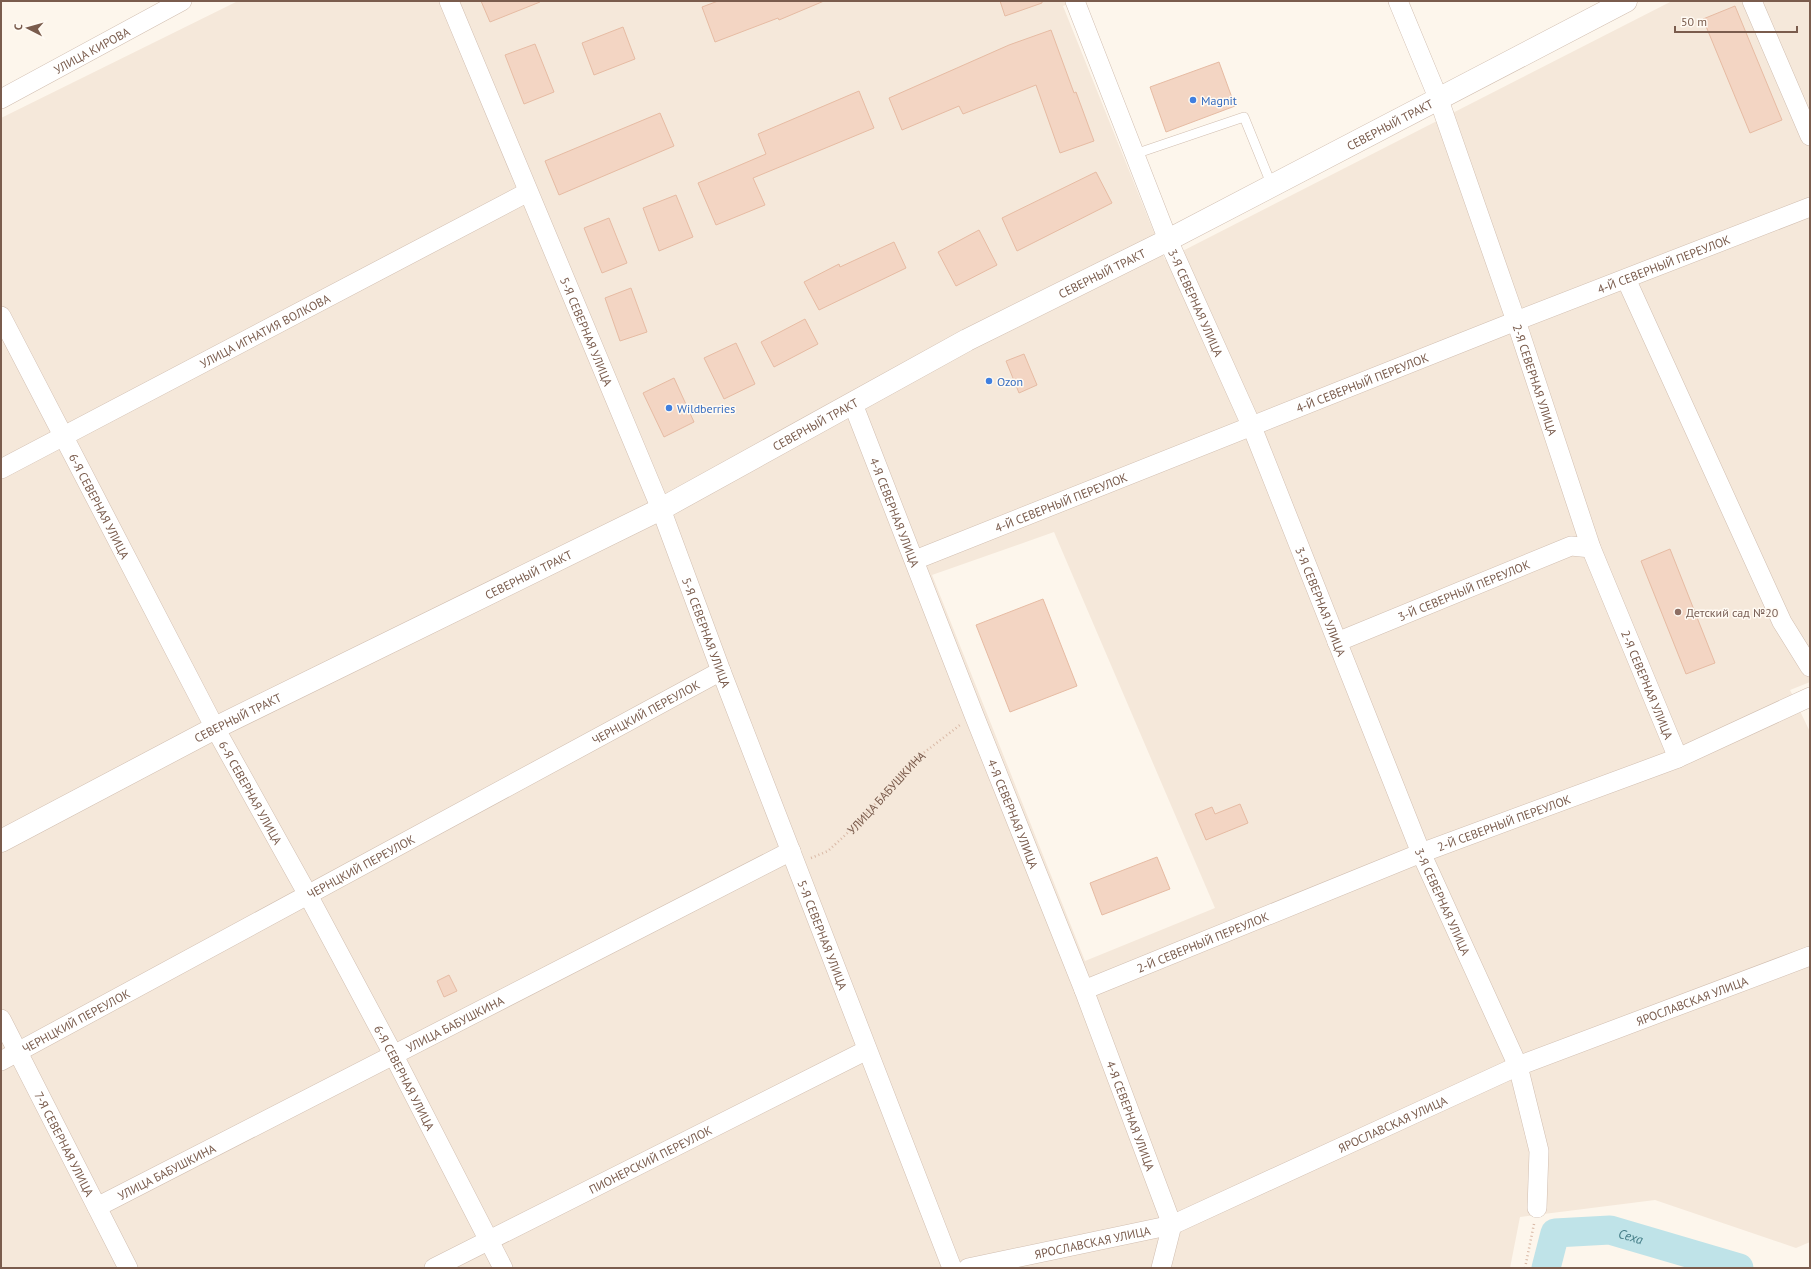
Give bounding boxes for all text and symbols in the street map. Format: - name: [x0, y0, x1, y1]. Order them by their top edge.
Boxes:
- north arrow: [8, 8, 48, 48]
- scale bar: [1675, 8, 1797, 34]
- text: 50 m: [1681, 14, 1707, 29]
- text: С: [11, 23, 25, 31]
- street label: УЛИЦА КИРОВА: [51, 23, 132, 77]
- place label: Magnit: [1201, 93, 1237, 108]
- marker: Magnit: [1188, 95, 1198, 105]
- street label: СЕВЕРНЫЙ ТРАКТ: [1344, 95, 1436, 153]
- street label: 4-Й СЕВЕРНЫЙ ПЕРЕУЛОК: [1595, 231, 1732, 296]
- street label: СЕВЕРНЫЙ ТРАКТ: [1056, 245, 1148, 301]
- street label: 3-Я СЕВЕРНАЯ УЛИЦА: [1165, 246, 1227, 359]
- street label: 5-Я СЕВЕРНАЯ УЛИЦА: [558, 275, 616, 388]
- street label: УЛИЦА ИГНАТИЯ ВОЛКОВА: [197, 290, 332, 371]
- street label: 2-Я СЕВЕРНАЯ УЛИЦА: [1510, 322, 1561, 437]
- street label: 4-Й СЕВЕРНЫЙ ПЕРЕУЛОК: [1294, 349, 1430, 415]
- place label: Ozon: [997, 374, 1023, 389]
- marker: Ozon: [984, 376, 994, 386]
- street label: СЕВЕРНЫЙ ТРАКТ: [770, 394, 861, 453]
- place label: Wildberries: [677, 401, 735, 416]
- marker: Wildberries: [664, 403, 674, 413]
- street label: 6-Я СЕВЕРНАЯ УЛИЦА: [66, 451, 133, 561]
- street label: 4-Я СЕВЕРНАЯ УЛИЦА: [867, 455, 923, 569]
- street label: 4-Й СЕВЕРНЫЙ ПЕРЕУЛОК: [992, 469, 1129, 535]
- street label: 3-Я СЕВЕРНАЯ УЛИЦА: [1293, 544, 1350, 658]
- street label: СЕВЕРНЫЙ ТРАКТ: [482, 546, 575, 602]
- street label: 3-Й СЕВЕРНЫЙ ПЕРЕУЛОК: [1396, 556, 1532, 624]
- street label: 5-Я СЕВЕРНАЯ УЛИЦА: [679, 575, 734, 690]
- place label: Детский сад №20: [1686, 605, 1779, 620]
- marker: Детский сад №20: [1673, 607, 1683, 617]
- street label: 2-Я СЕВЕРНАЯ УЛИЦА: [1618, 628, 1677, 741]
- street label: ЧЕРНЦКИЙ ПЕРЕУЛОК: [589, 677, 702, 747]
- street label: СЕВЕРНЫЙ ТРАКТ: [191, 689, 284, 745]
- street label: 6-Я СЕВЕРНАЯ УЛИЦА: [216, 738, 286, 847]
- street label: УЛИЦА БАБУШКИНА: [844, 747, 928, 837]
- street label: 4-Я СЕВЕРНАЯ УЛИЦА: [985, 757, 1042, 871]
- street label: 2-Й СЕВЕРНЫЙ ПЕРЕУЛОК: [1435, 791, 1573, 854]
- street label: ЧЕРНЦКИЙ ПЕРЕУЛОК: [304, 831, 417, 901]
- street label: 3-Я СЕВЕРНАЯ УЛИЦА: [1412, 846, 1474, 958]
- street label: 5-Я СЕВЕРНАЯ УЛИЦА: [795, 878, 851, 992]
- street label: 2-Й СЕВЕРНЫЙ ПЕРЕУЛОК: [1134, 908, 1271, 975]
- street label: ЯРОСЛАВСКАЯ УЛИЦА: [1634, 973, 1750, 1028]
- street label: ЧЕРНЦКИЙ ПЕРЕУЛОК: [19, 985, 132, 1056]
- street label: УЛИЦА БАБУШКИНА: [403, 992, 506, 1055]
- street label: 6-Я СЕВЕРНАЯ УЛИЦА: [371, 1022, 438, 1133]
- street label: 4-Я СЕВЕРНАЯ УЛИЦА: [1104, 1058, 1158, 1173]
- street label: 7-Я СЕВЕРНАЯ УЛИЦА: [32, 1089, 98, 1199]
- street label: ЯРОСЛАВСКАЯ УЛИЦА: [1336, 1092, 1449, 1155]
- street label: ПИОНЕРСКИЙ ПЕРЕУЛОК: [586, 1122, 714, 1196]
- street label: УЛИЦА БАБУШКИНА: [115, 1140, 218, 1203]
- street label: ЯРОСЛАВСКАЯ УЛИЦА: [1033, 1222, 1152, 1261]
- water label: Сеха: [1617, 1225, 1646, 1248]

